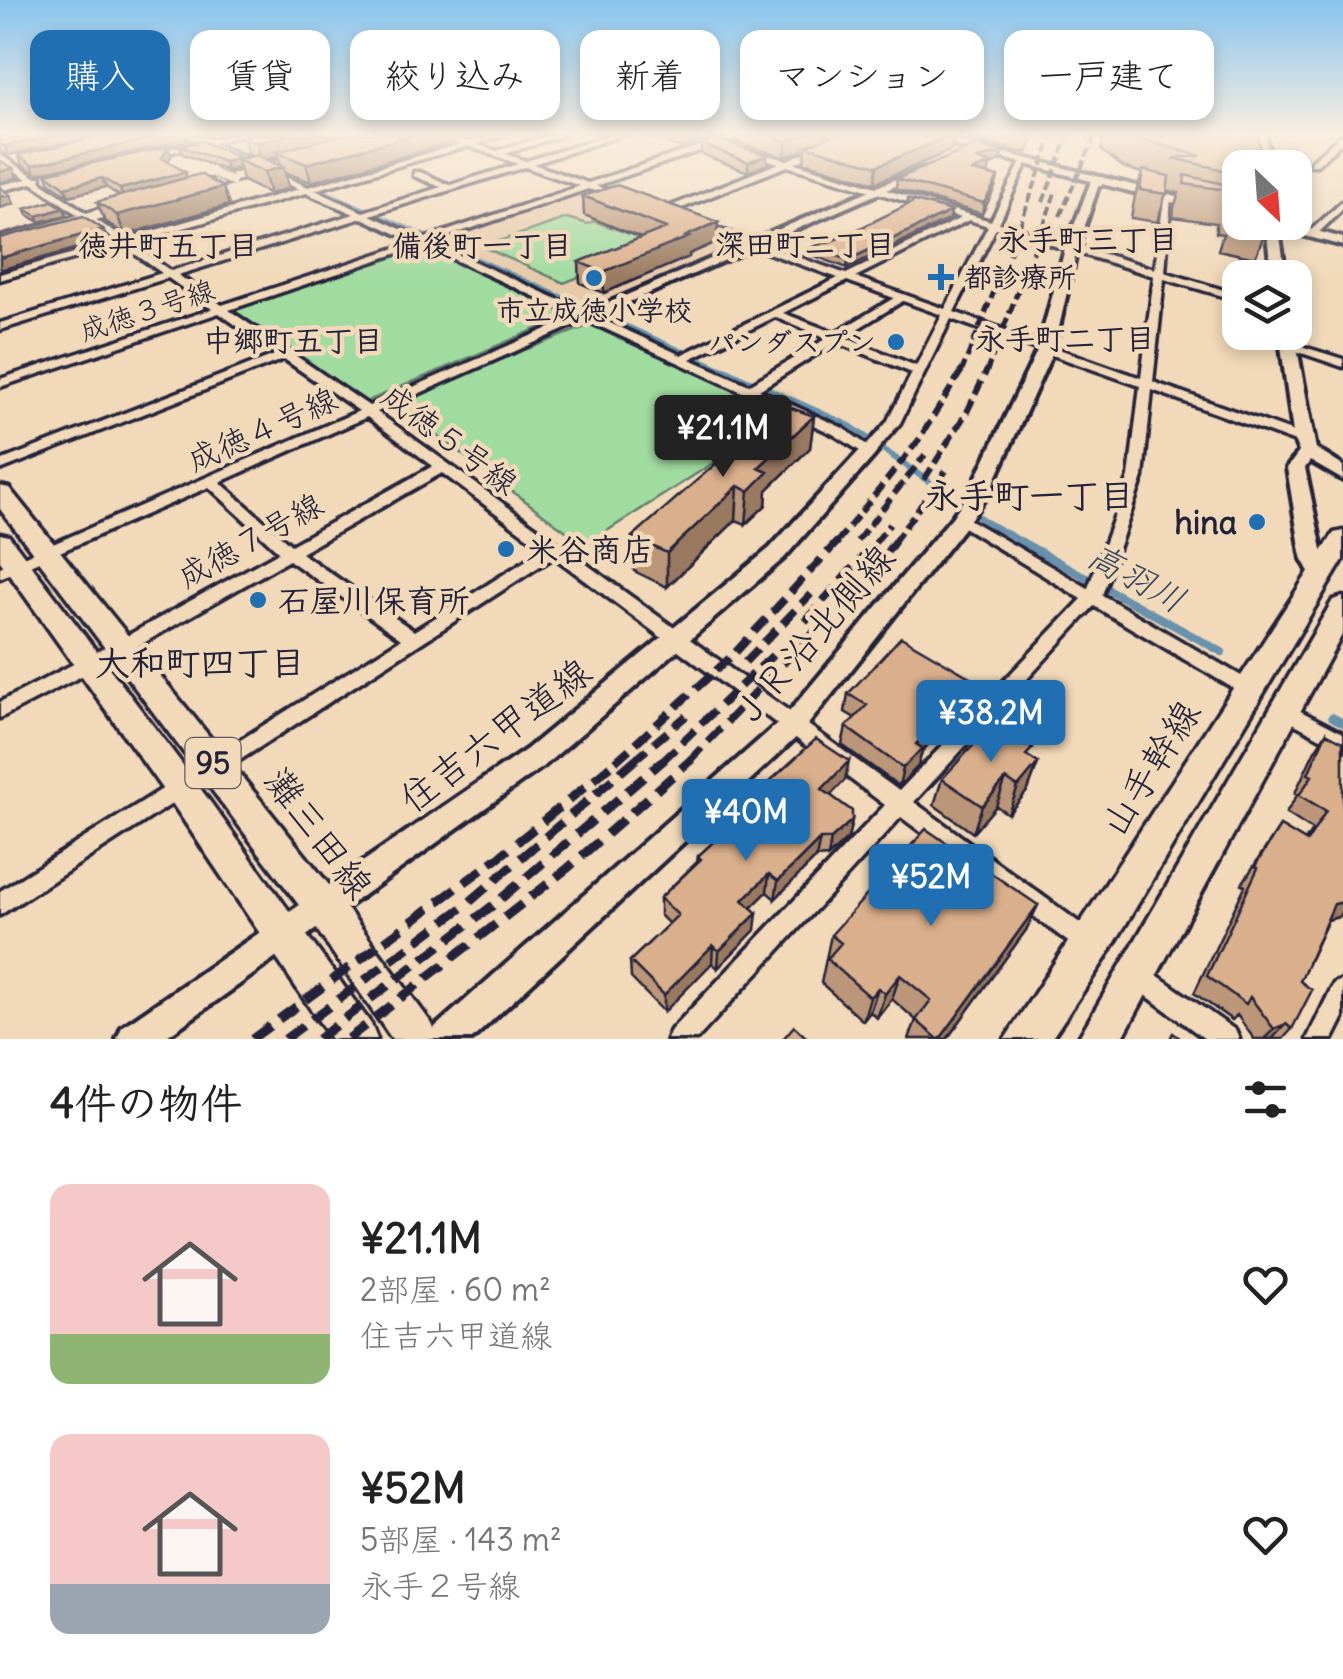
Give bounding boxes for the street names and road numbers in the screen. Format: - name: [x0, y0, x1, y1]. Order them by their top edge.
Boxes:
- street label: 成徳３号線: [75, 271, 219, 349]
- street label: 成徳５号線: [374, 374, 526, 504]
- street label: 成徳４号線: [181, 378, 343, 480]
- street label: 成徳７号線: [170, 483, 330, 597]
- street label: ＪＲ沿北側線: [719, 535, 905, 737]
- street label: 住吉六甲道線: [390, 648, 600, 822]
- street label: 山手幹線: [1090, 691, 1210, 845]
- road number: 95: [186, 738, 240, 788]
- street label: 灘三田線: [254, 758, 384, 908]

